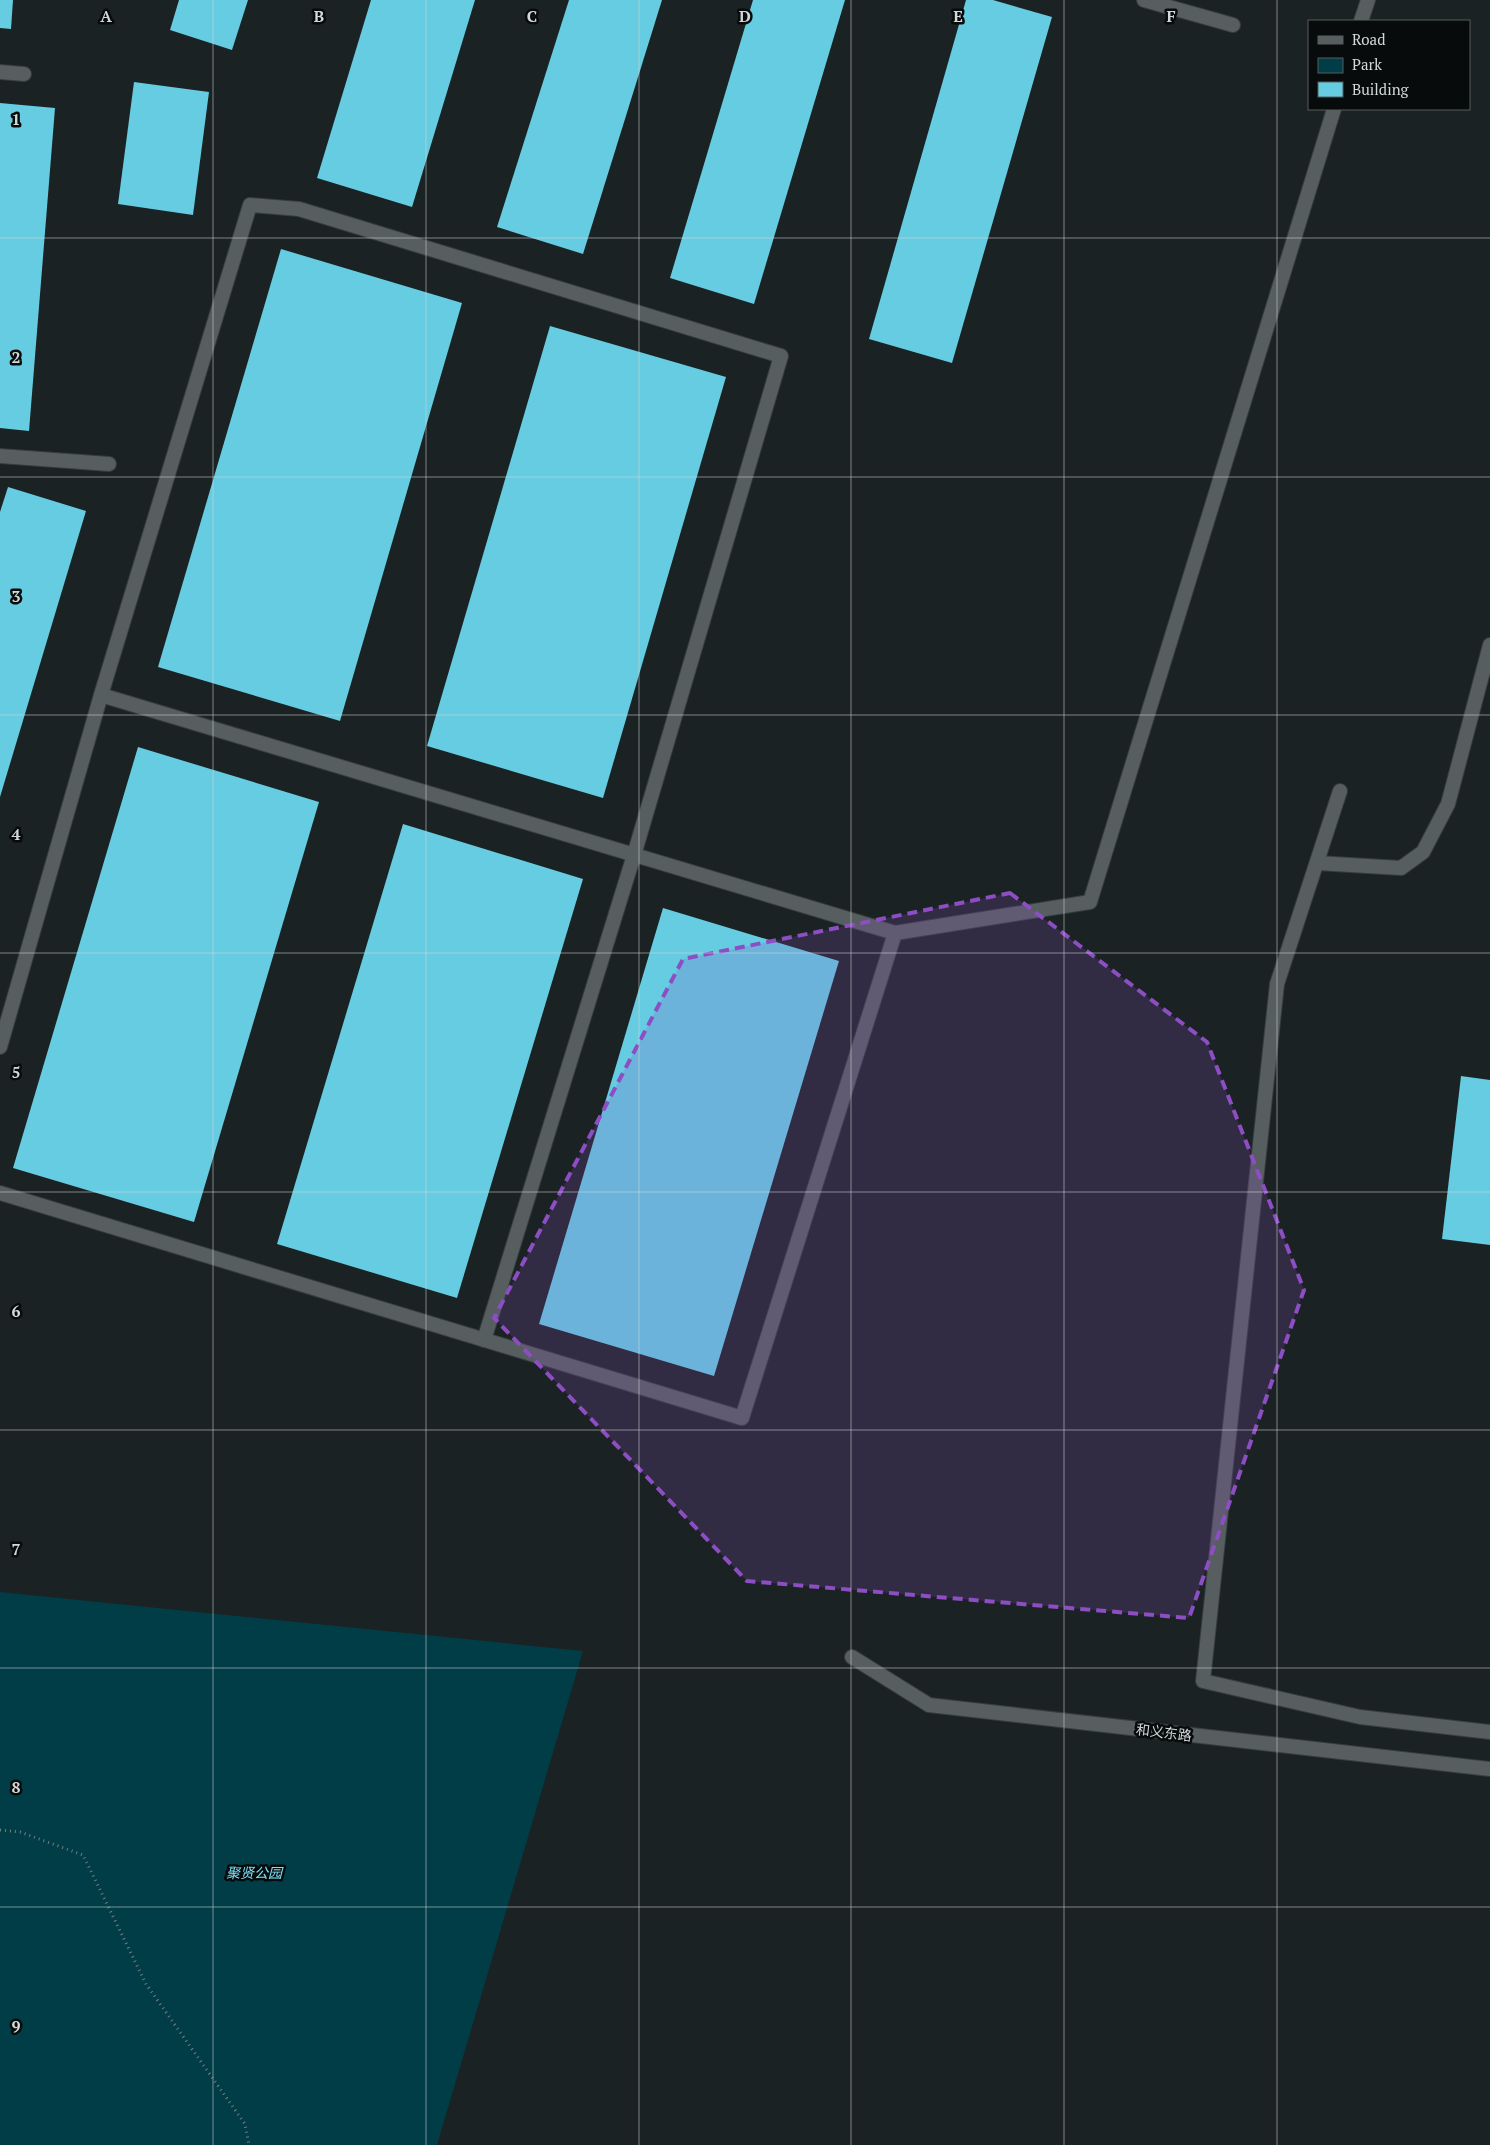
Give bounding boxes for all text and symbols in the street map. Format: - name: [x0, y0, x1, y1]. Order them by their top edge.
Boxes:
- text: A: [100, 5, 112, 27]
- text: B: [314, 5, 324, 27]
- text: C: [527, 5, 537, 27]
- text: D: [739, 5, 751, 27]
- text: E: [953, 5, 963, 27]
- text: F: [1166, 5, 1176, 27]
- legend: [1308, 20, 1470, 110]
- text: Road: [1352, 29, 1385, 49]
- text: Park: [1352, 54, 1382, 74]
- text: Building: [1352, 79, 1410, 99]
- text: 1: [11, 108, 21, 130]
- text: 2: [11, 346, 21, 368]
- text: 3: [11, 585, 21, 607]
- text: 4: [11, 823, 21, 845]
- text: 5: [11, 1061, 21, 1083]
- text: 6: [11, 1300, 21, 1322]
- text: 7: [11, 1538, 21, 1560]
- street label: 和义东路: [1135, 1719, 1193, 1745]
- text: 8: [11, 1776, 21, 1798]
- park label: 聚贤公园: [226, 1863, 284, 1882]
- text: 9: [11, 2015, 21, 2037]

